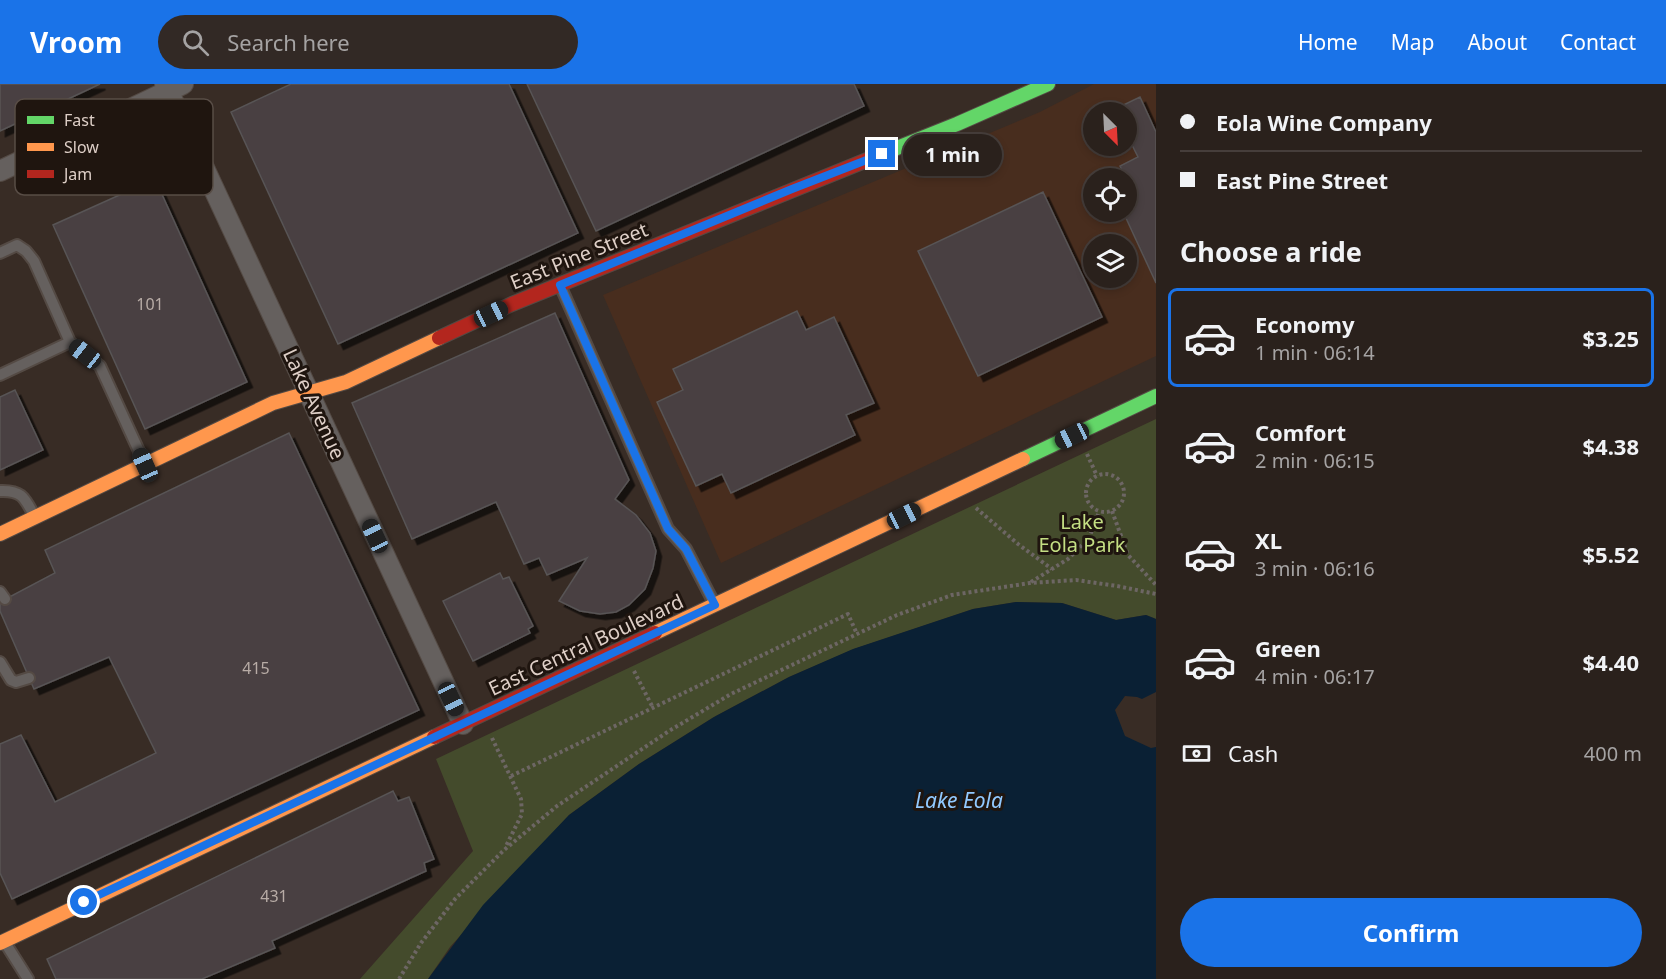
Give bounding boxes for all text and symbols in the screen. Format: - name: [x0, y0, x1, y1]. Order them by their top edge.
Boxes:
- search box: [158, 15, 578, 69]
- text: Vroom: [30, 23, 122, 61]
- icon: search: [179, 26, 212, 59]
- text: Search here: [227, 27, 350, 57]
- text: Home: [1298, 28, 1358, 56]
- text: Map: [1391, 28, 1434, 56]
- text: About: [1467, 28, 1527, 56]
- text: Contact: [1560, 28, 1636, 56]
- legend: [15, 99, 213, 195]
- north arrow: [1083, 102, 1137, 156]
- map controls: [1083, 102, 1137, 288]
- text: Eola Wine Company: [1216, 107, 1432, 137]
- text: Fast: [64, 109, 95, 131]
- callout: 1 min: [903, 133, 1002, 175]
- text: Slow: [64, 136, 99, 158]
- route end: [868, 140, 895, 167]
- text: 1 min: [925, 141, 980, 168]
- text: Jam: [62, 163, 92, 185]
- text: East Pine Street: [1216, 165, 1388, 195]
- button: locate: [1083, 168, 1137, 222]
- street label: East Pine Street: [506, 216, 652, 295]
- text: Choose a ride: [1180, 233, 1362, 270]
- button: layers: [1083, 234, 1137, 288]
- house number: 101: [136, 293, 164, 315]
- car: [471, 298, 511, 330]
- text: Economy: [1255, 309, 1354, 339]
- icon: car: [1183, 311, 1237, 365]
- text: $3.25: [1582, 323, 1639, 353]
- car: [65, 336, 105, 372]
- text: 1 min · 06:14: [1255, 339, 1375, 366]
- street label: Lake Avenue: [277, 344, 352, 463]
- text: Comfort: [1255, 417, 1346, 447]
- icon: car: [1183, 419, 1237, 473]
- car: [1052, 420, 1092, 452]
- text: $4.38: [1582, 431, 1639, 461]
- car: [129, 445, 161, 485]
- text: 2 min · 06:15: [1255, 447, 1375, 474]
- car: [884, 500, 924, 532]
- park label: Lake Eola Park: [1038, 508, 1126, 558]
- car: [359, 516, 391, 556]
- text: XL: [1255, 525, 1282, 555]
- icon: car: [1183, 527, 1237, 581]
- text: $5.52: [1582, 539, 1639, 569]
- text: 3 min · 06:16: [1255, 555, 1375, 582]
- street label: East Central Boulevard: [484, 587, 688, 702]
- text: Green: [1255, 633, 1321, 663]
- icon: car: [1183, 635, 1237, 689]
- text: $4.40: [1582, 647, 1639, 677]
- house number: 415: [242, 657, 270, 679]
- text: 4 min · 06:17: [1255, 663, 1375, 690]
- car: [435, 679, 467, 719]
- icon: cash: [1180, 737, 1213, 770]
- text: Cash: [1228, 738, 1278, 768]
- text: 400 m: [1584, 740, 1642, 767]
- water label: Lake Eola: [915, 786, 1003, 814]
- house number: 431: [260, 885, 288, 907]
- route start: [70, 888, 97, 915]
- button: Confirm: [1180, 898, 1642, 967]

